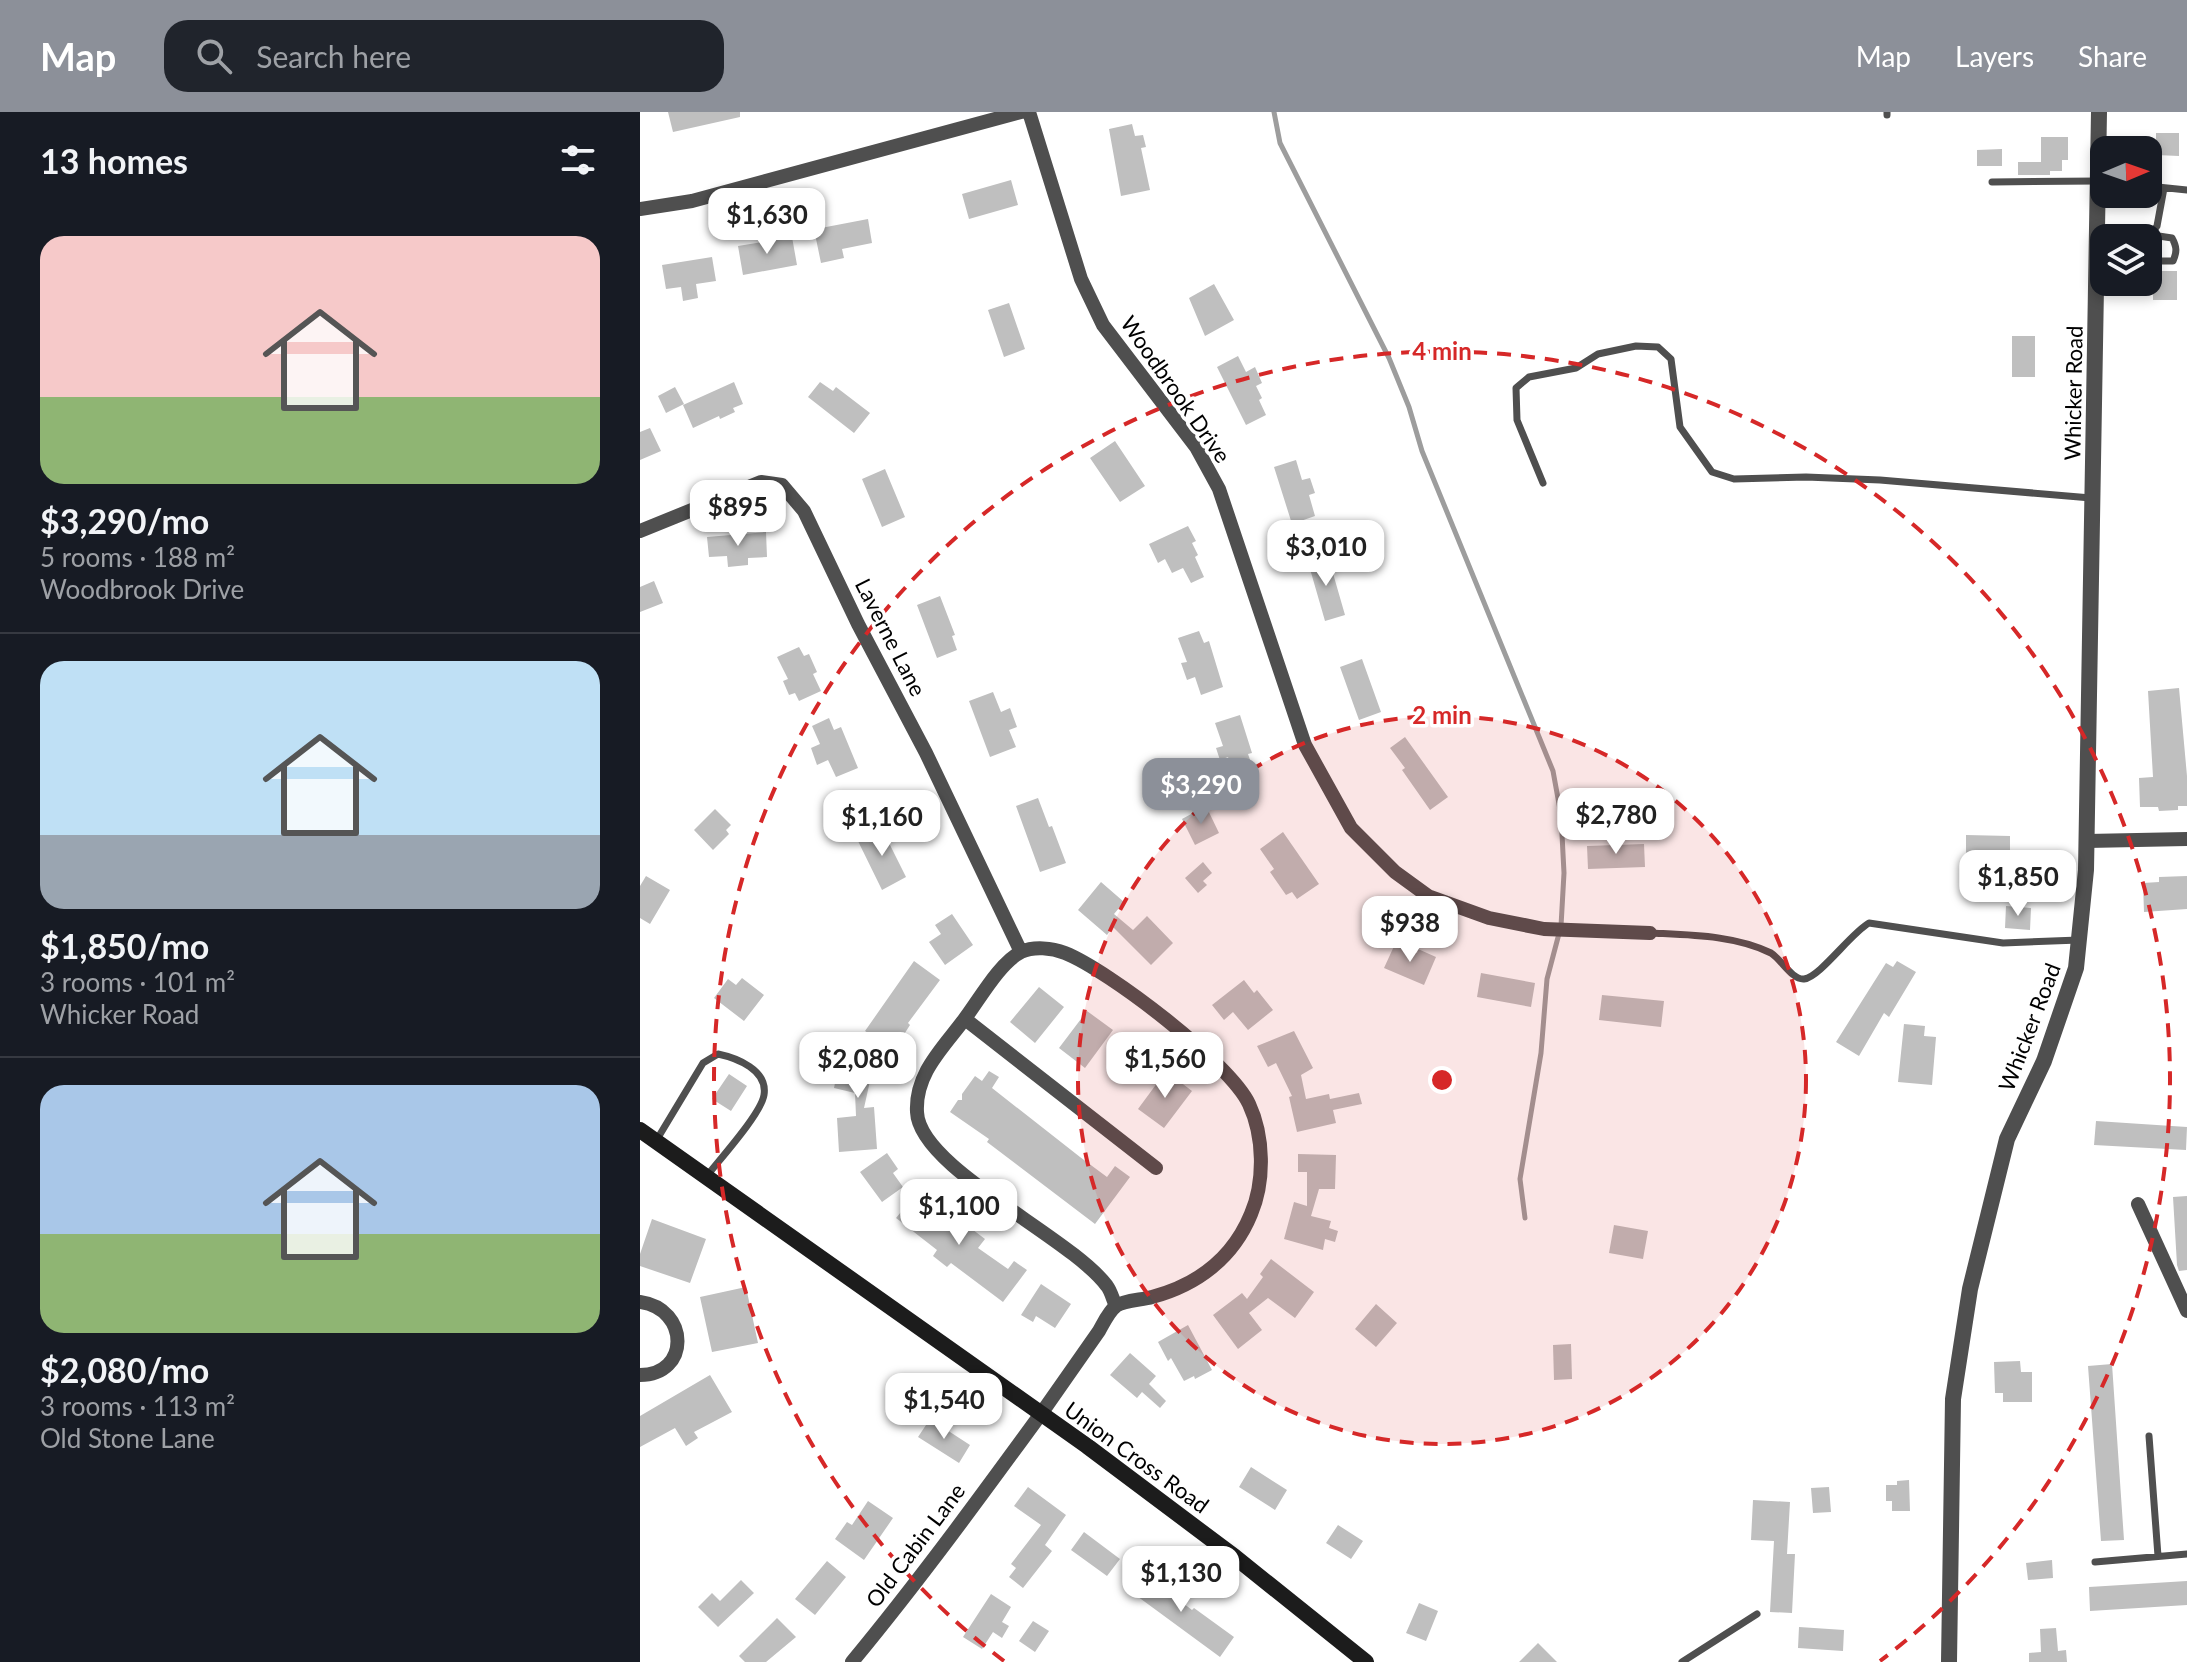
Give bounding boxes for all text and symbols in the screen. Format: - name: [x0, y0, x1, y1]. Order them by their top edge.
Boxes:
- search box: [164, 20, 724, 92]
- text: Map: [40, 33, 116, 79]
- icon: search: [192, 34, 236, 78]
- text: Search here: [256, 38, 411, 74]
- text: Map: [1856, 39, 1911, 73]
- text: Layers: [1955, 39, 2034, 73]
- text: Share: [2078, 39, 2147, 73]
- north arrow: [2090, 136, 2162, 208]
- map controls: [2090, 136, 2162, 296]
- icon: filters: [556, 138, 600, 182]
- text: 13 homes: [40, 140, 188, 181]
- pin: $1,630: [702, 188, 832, 256]
- text: $1,630: [726, 198, 808, 230]
- button: layers: [2090, 224, 2162, 296]
- icon: home: [248, 288, 392, 432]
- street label: Woodbrook Drive: [1115, 310, 1237, 468]
- street label: Whicker Road: [2058, 325, 2088, 461]
- text: 4 min: [1412, 336, 1472, 365]
- pin: $895: [691, 480, 785, 548]
- text: $895: [708, 490, 768, 522]
- text: $3,290/mo: [40, 500, 209, 541]
- pin: $3,010: [1261, 520, 1391, 588]
- text: $3,010: [1285, 530, 1367, 562]
- text: 5 rooms · 188 m²: [40, 541, 235, 573]
- text: Woodbrook Drive: [40, 573, 244, 605]
- street label: Laverne Lane: [850, 574, 932, 700]
- text: 2 min: [1412, 700, 1472, 729]
- icon: home: [248, 713, 392, 857]
- pin: $3,290: [1136, 758, 1266, 826]
- text: $3,290: [1160, 768, 1242, 800]
- pin: $2,780: [1551, 788, 1681, 856]
- pin: $1,160: [817, 790, 947, 858]
- text: $2,780: [1575, 798, 1657, 830]
- text: $1,160: [841, 800, 923, 832]
- pin: $1,850: [1953, 850, 2083, 918]
- text: $1,850: [1977, 860, 2059, 892]
- pin: $938: [1363, 896, 1457, 964]
- text: $938: [1380, 906, 1440, 938]
- text: $1,850/mo: [40, 925, 209, 966]
- street label: Whicker Road: [1992, 959, 2066, 1095]
- text: 3 rooms · 101 m²: [40, 966, 235, 998]
- text: Whicker Road: [40, 998, 199, 1030]
- pin: $2,080: [793, 1032, 923, 1100]
- pin: $1,560: [1100, 1032, 1230, 1100]
- text: $2,080: [817, 1042, 899, 1074]
- text: $1,560: [1124, 1042, 1206, 1074]
- centre of rings: [1428, 1066, 1456, 1094]
- icon: home: [248, 1137, 392, 1281]
- pin: $1,100: [894, 1179, 1024, 1247]
- text: $1,100: [918, 1189, 1000, 1221]
- text: $2,080/mo: [40, 1349, 209, 1390]
- pin: $1,540: [879, 1373, 1009, 1441]
- text: $1,540: [903, 1383, 985, 1415]
- text: 3 rooms · 113 m²: [40, 1390, 235, 1422]
- street label: Union Cross Road: [1060, 1396, 1214, 1518]
- text: Old Stone Lane: [40, 1422, 215, 1454]
- street label: Old Cabin Lane: [860, 1478, 970, 1612]
- pin: $1,130: [1116, 1546, 1246, 1614]
- text: $1,130: [1140, 1556, 1222, 1588]

